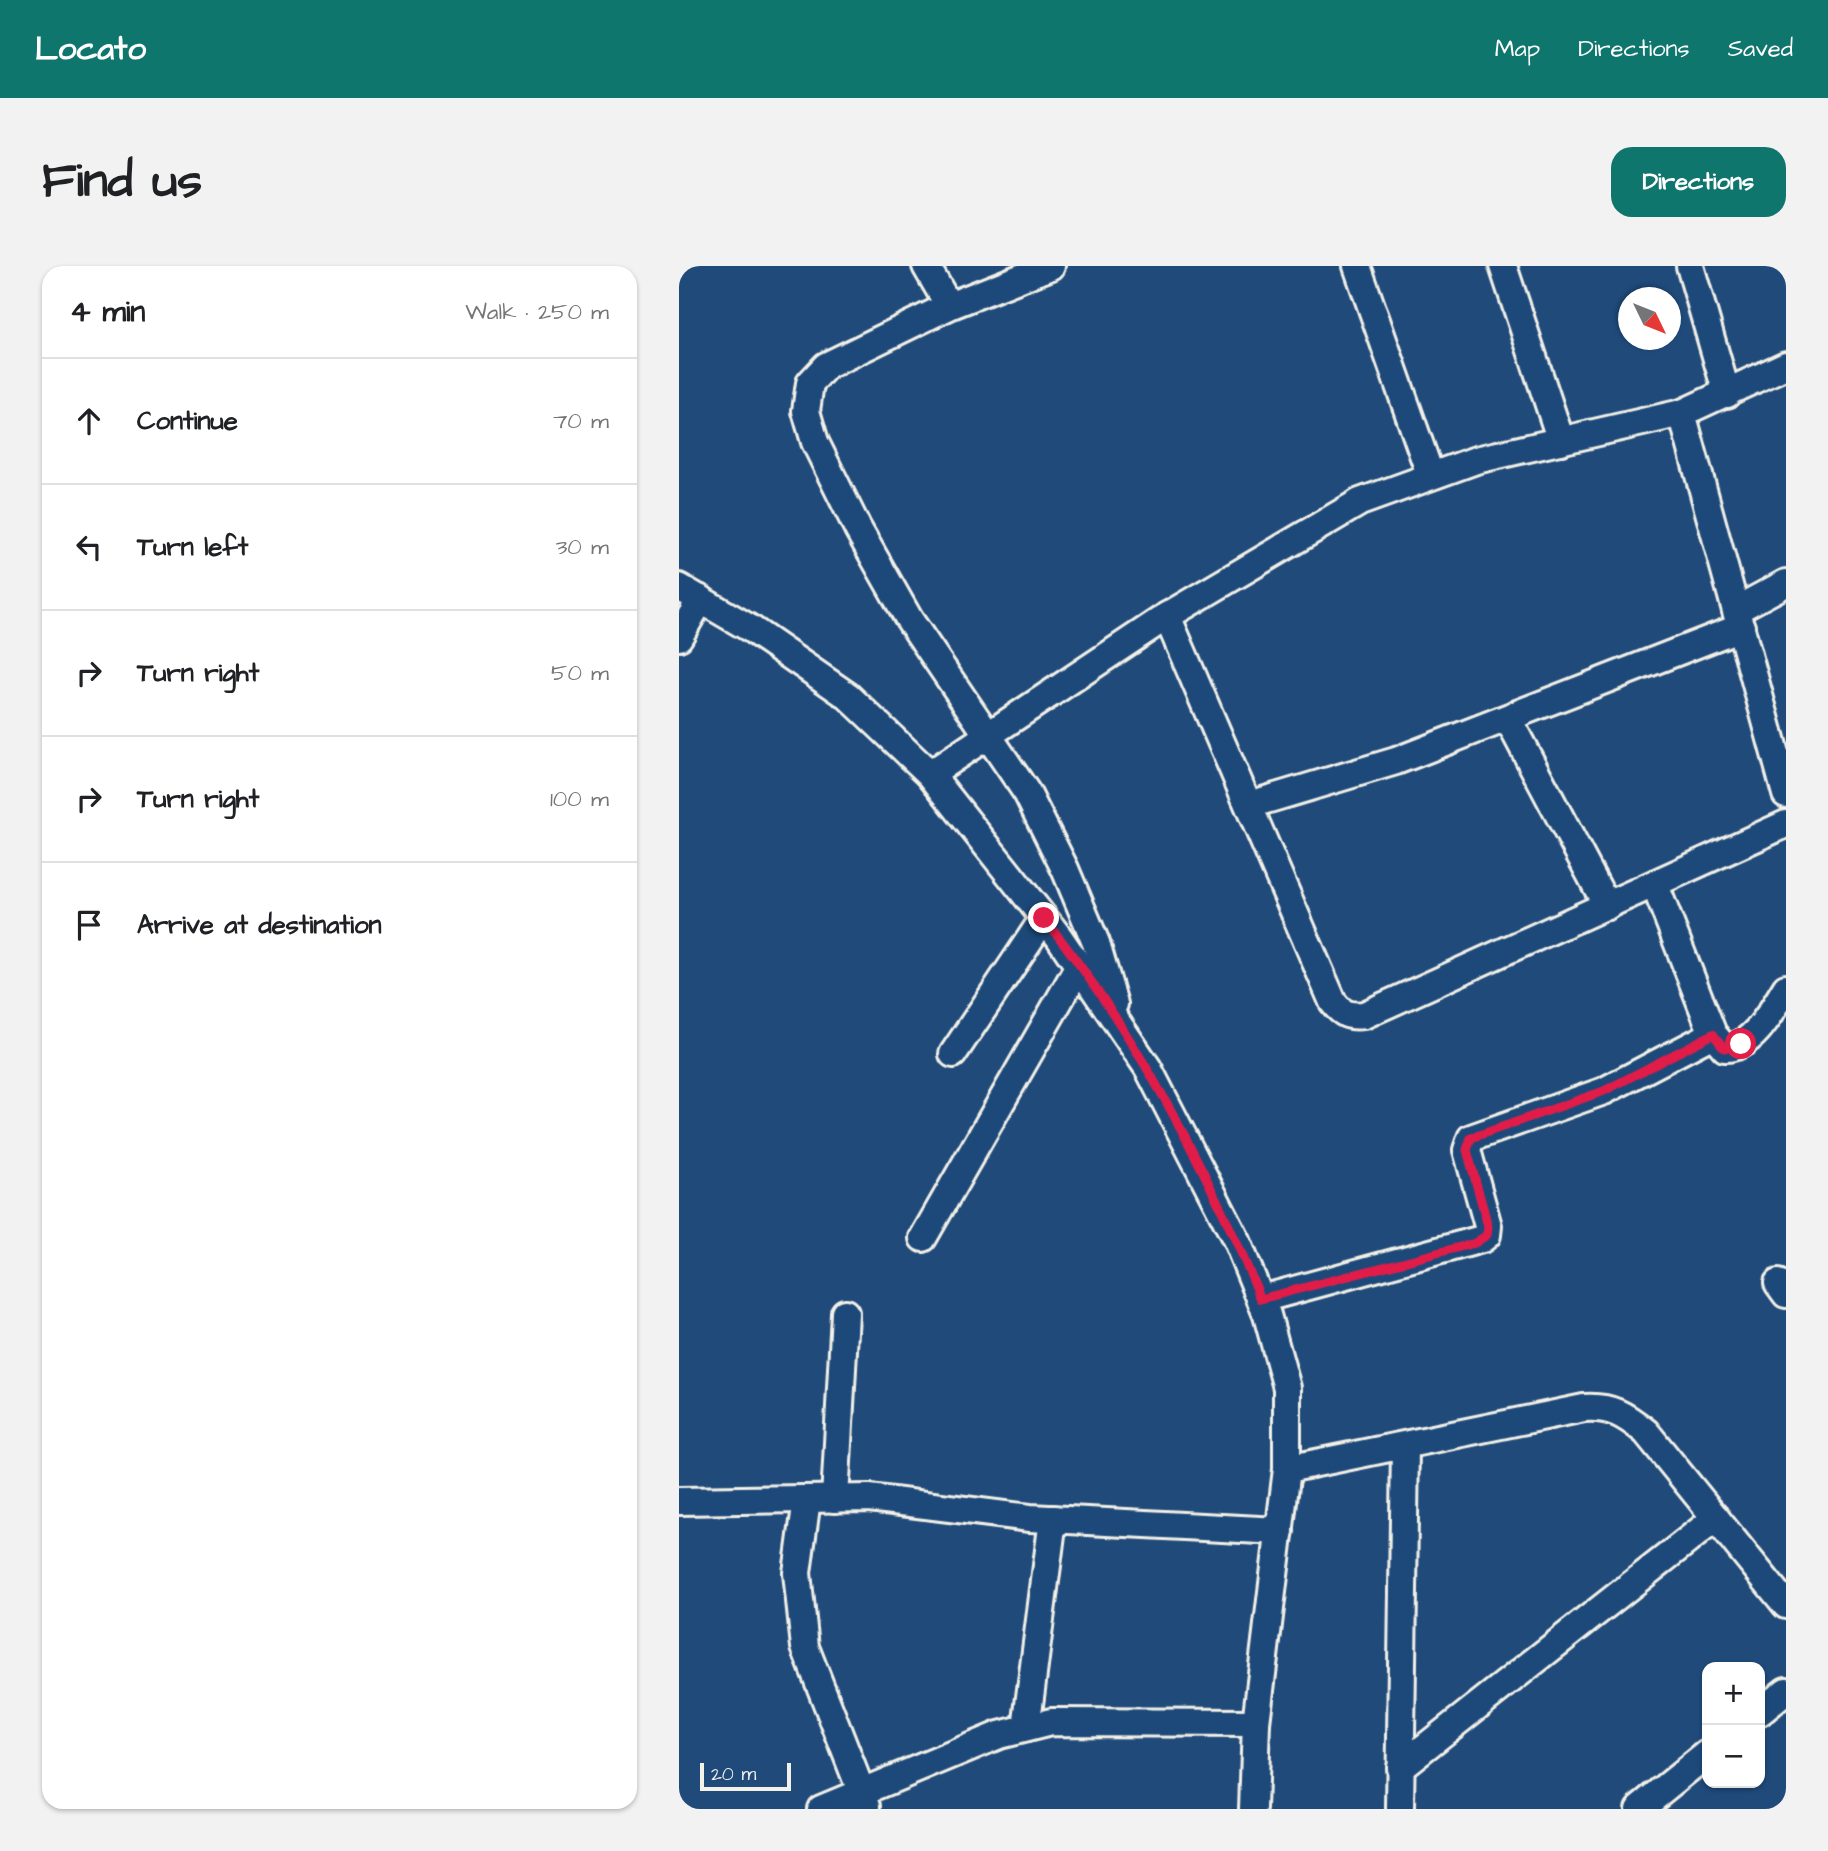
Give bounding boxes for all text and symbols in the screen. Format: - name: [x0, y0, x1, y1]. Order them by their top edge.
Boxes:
- text: Locato: [35, 26, 146, 72]
- text: Map: [1495, 32, 1540, 66]
- text: Directions: [1578, 32, 1690, 66]
- text: Saved: [1728, 32, 1793, 66]
- button: Directions: [1611, 147, 1786, 217]
- text: Find us: [42, 148, 202, 216]
- north arrow: [1618, 287, 1681, 350]
- text: 4 min: [70, 291, 145, 333]
- text: Walk · 250 m: [465, 296, 609, 328]
- icon: ahead: [70, 402, 108, 440]
- text: Continue: [137, 403, 238, 439]
- text: 70 m: [553, 405, 609, 437]
- icon: left: [70, 528, 108, 566]
- text: Turn left: [137, 529, 248, 565]
- text: 30 m: [556, 531, 609, 563]
- icon: right: [70, 654, 108, 692]
- text: Turn right: [137, 655, 259, 691]
- text: 50 m: [551, 657, 609, 689]
- icon: right: [70, 780, 108, 818]
- text: Turn right: [137, 781, 259, 817]
- text: 100 m: [550, 783, 609, 815]
- route end: [1028, 902, 1059, 933]
- icon: arrive: [70, 906, 108, 944]
- text: Arrive at destination: [137, 907, 382, 943]
- route start: [1725, 1028, 1756, 1059]
- map controls: [1702, 1662, 1765, 1788]
- button: +: [1702, 1662, 1765, 1725]
- button: −: [1702, 1725, 1765, 1788]
- scale bar: [700, 1760, 791, 1792]
- text: 20 m: [711, 1761, 756, 1788]

